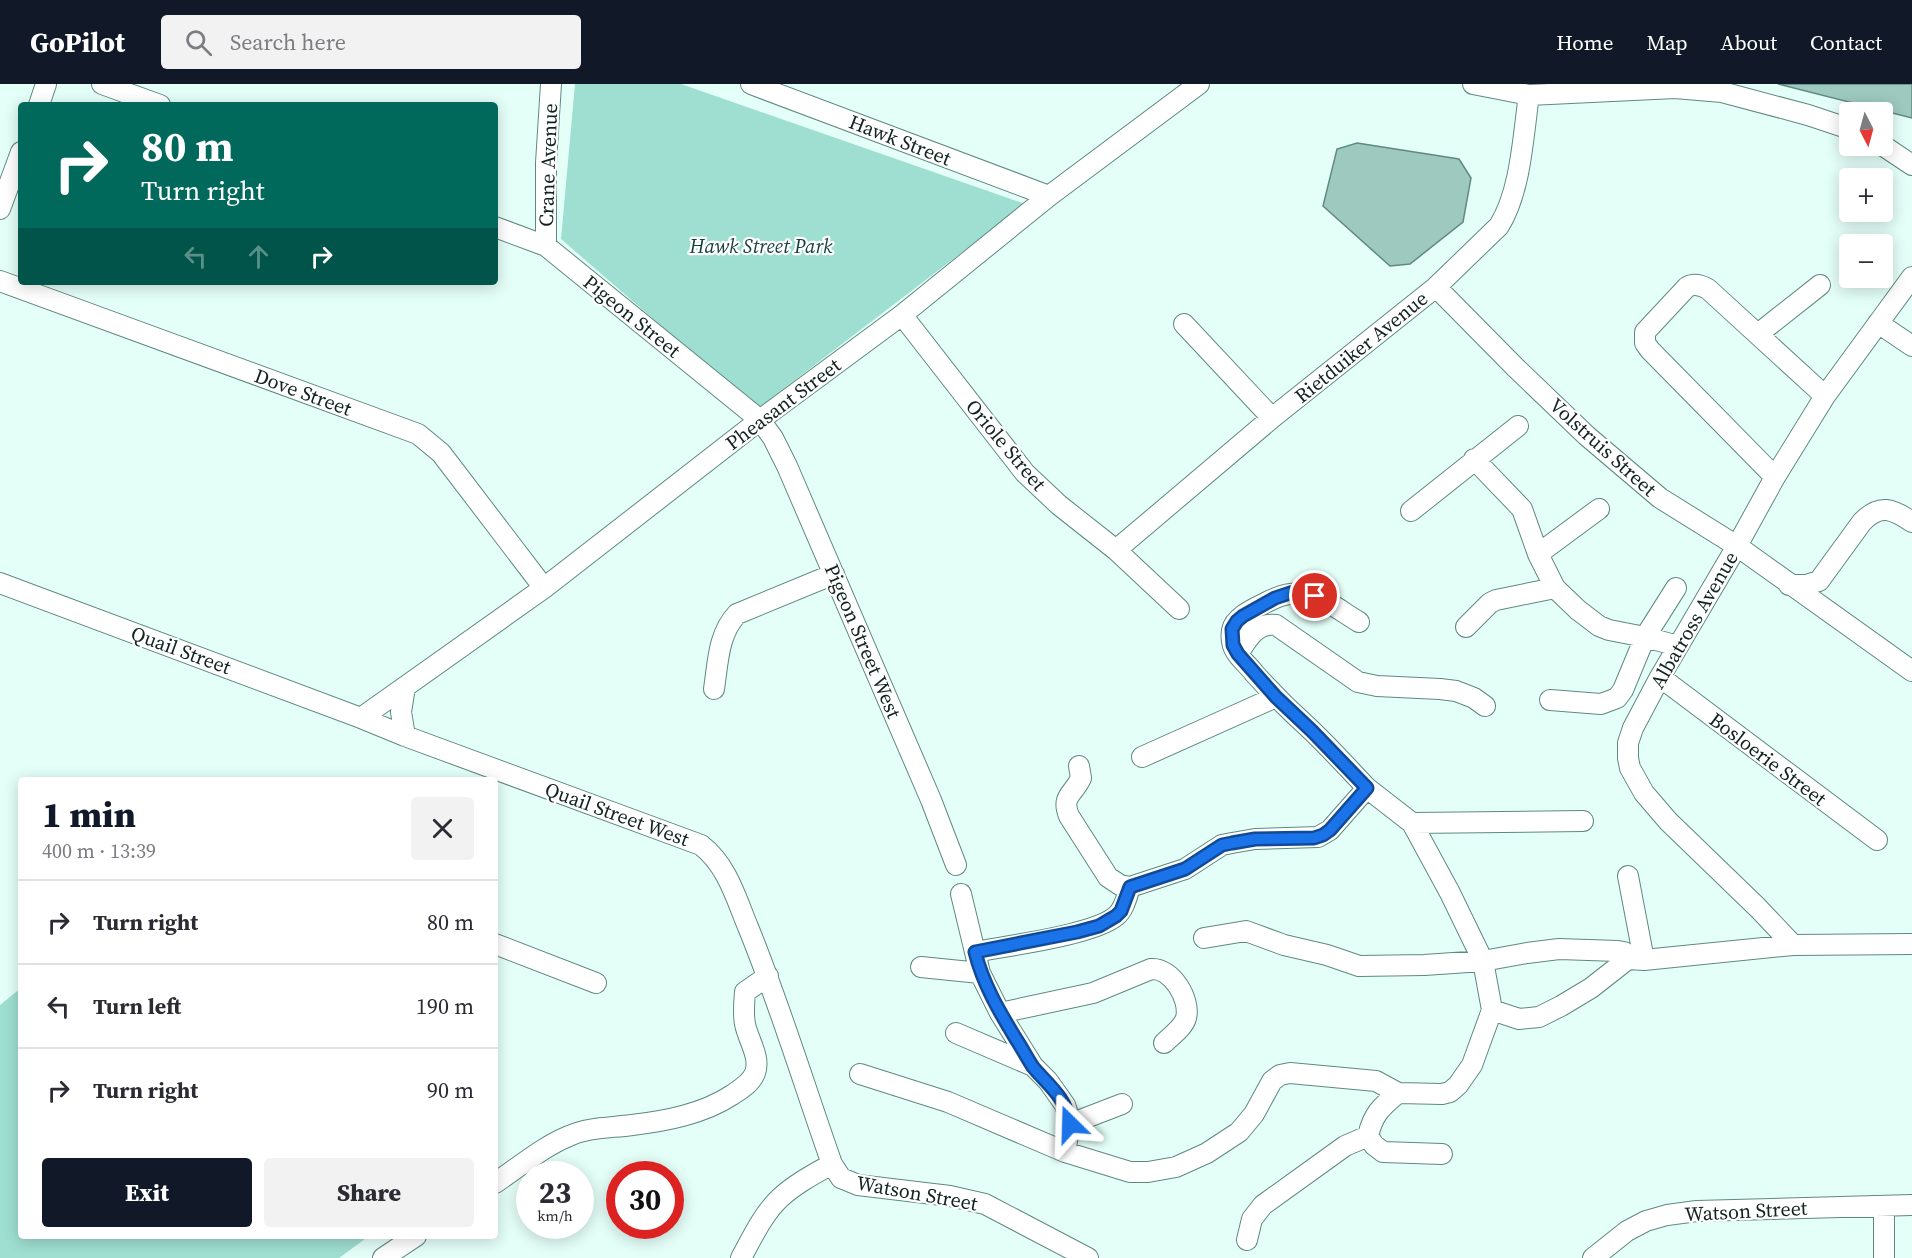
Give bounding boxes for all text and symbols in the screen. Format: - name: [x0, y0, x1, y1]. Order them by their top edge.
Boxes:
- search box: [161, 15, 581, 69]
- text: GoPilot: [30, 23, 125, 61]
- icon: search: [182, 26, 215, 59]
- text: Search here: [230, 27, 346, 57]
- text: Home: [1556, 28, 1614, 57]
- text: Map: [1647, 28, 1688, 57]
- text: About: [1721, 28, 1777, 57]
- text: Contact: [1810, 28, 1882, 57]
- north arrow: [1839, 102, 1893, 156]
- map controls: [1839, 102, 1893, 288]
- street label: Crane Avenue: [532, 103, 564, 227]
- street label: Hawk Street: [845, 108, 956, 172]
- text: 80 m: [141, 117, 234, 175]
- icon: right: [42, 126, 120, 204]
- button: +: [1839, 168, 1893, 222]
- text: Turn right: [141, 172, 265, 209]
- park label: Hawk Street Park: [689, 232, 833, 260]
- button: −: [1839, 234, 1893, 288]
- icon: left: [179, 240, 212, 273]
- icon: ahead: [242, 240, 275, 273]
- icon: right: [305, 240, 338, 273]
- street label: Pigeon Street: [577, 268, 687, 364]
- street label: Rietduiker Avenue: [1288, 285, 1434, 409]
- street label: Pheasant Street: [720, 351, 847, 457]
- street label: Dove Street: [251, 361, 356, 423]
- street label: Volstruis Street: [1543, 391, 1663, 503]
- street label: Oriole Street: [959, 393, 1053, 497]
- street label: Albatross Avenue: [1643, 546, 1745, 694]
- street label: Pigeon Street West: [818, 560, 908, 723]
- pin: [1289, 570, 1340, 621]
- icon: arrive: [1298, 579, 1331, 612]
- street label: Quail Street: [127, 619, 235, 681]
- street label: Bosloerie Street: [1704, 706, 1833, 813]
- street label: Quail Street West: [541, 775, 693, 853]
- text: 1 min: [42, 790, 136, 839]
- button: close: [411, 797, 474, 860]
- text: 400 m · 13:39: [42, 837, 156, 865]
- icon: right: [42, 906, 75, 939]
- text: Turn right: [93, 907, 198, 937]
- text: 80 m: [427, 907, 474, 937]
- icon: left: [42, 990, 75, 1023]
- text: Turn left: [93, 991, 181, 1021]
- text: 190 m: [416, 991, 474, 1021]
- icon: right: [42, 1074, 75, 1107]
- text: Turn right: [93, 1075, 198, 1105]
- text: 90 m: [427, 1075, 474, 1105]
- position arrow: [1038, 1092, 1102, 1156]
- button: Exit: [42, 1158, 252, 1227]
- button: Share: [264, 1158, 474, 1227]
- speed limit sign: 30: [606, 1161, 684, 1239]
- street label: Watson Street: [854, 1169, 980, 1218]
- text: 23: [539, 1172, 571, 1213]
- street label: Watson Street: [1684, 1194, 1808, 1228]
- text: km/h: [537, 1205, 573, 1226]

